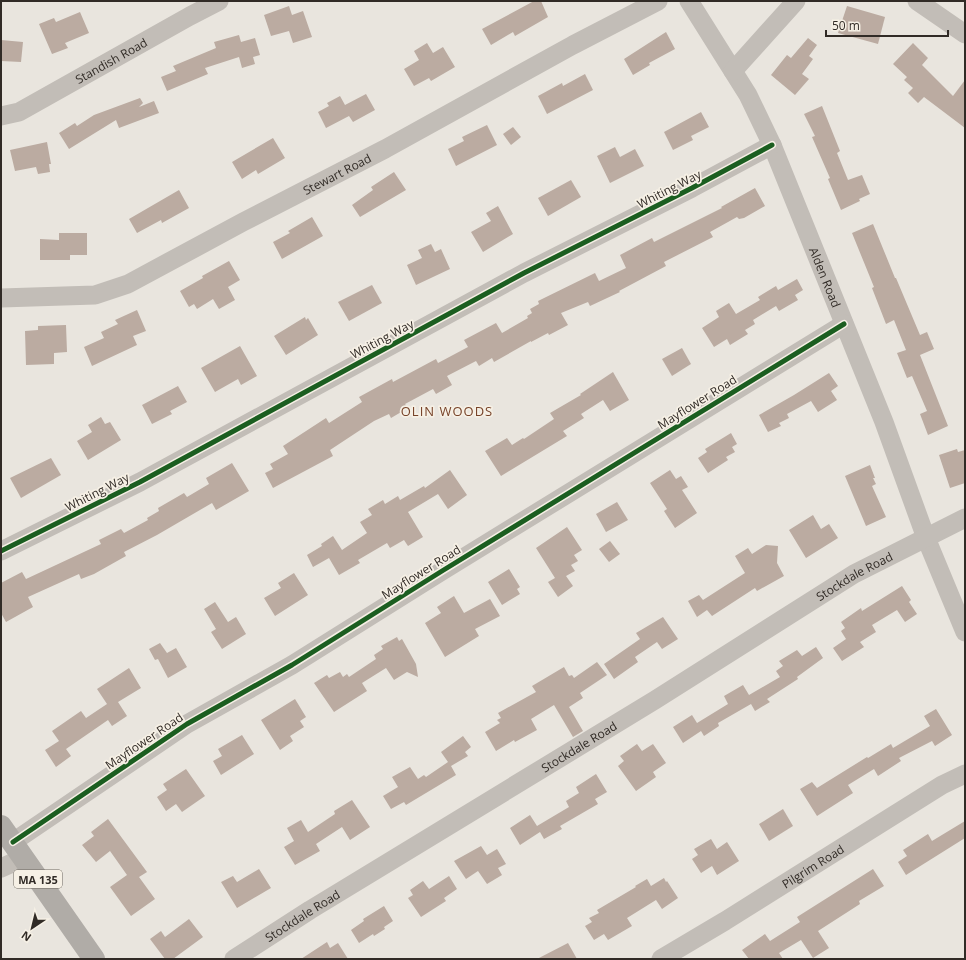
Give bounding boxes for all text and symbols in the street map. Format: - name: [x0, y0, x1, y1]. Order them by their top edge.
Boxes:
- scale bar: [826, 12, 948, 38]
- text: 50 m: [832, 17, 860, 34]
- street label: Standish Road: [72, 33, 150, 87]
- street label: Stewart Road: [300, 149, 374, 198]
- street label: Whiting Way: [634, 165, 705, 212]
- street label: Alden Road: [806, 244, 845, 310]
- street label: Whiting Way: [347, 315, 418, 363]
- street label: Mayflower Road: [654, 371, 740, 433]
- district label: OLIN WOODS: [401, 402, 493, 420]
- street label: Whiting Way: [62, 468, 133, 515]
- street label: Mayflower Road: [378, 541, 464, 603]
- street label: Stockdale Road: [813, 547, 895, 605]
- street label: Mayflower Road: [102, 709, 186, 773]
- street label: Stockdale Road: [538, 717, 620, 776]
- street label: Pilgrim Road: [778, 840, 847, 892]
- road number: MA 135: [14, 870, 62, 888]
- street label: Stockdale Road: [261, 885, 343, 945]
- north arrow: [12, 908, 52, 948]
- text: N: [18, 928, 34, 945]

